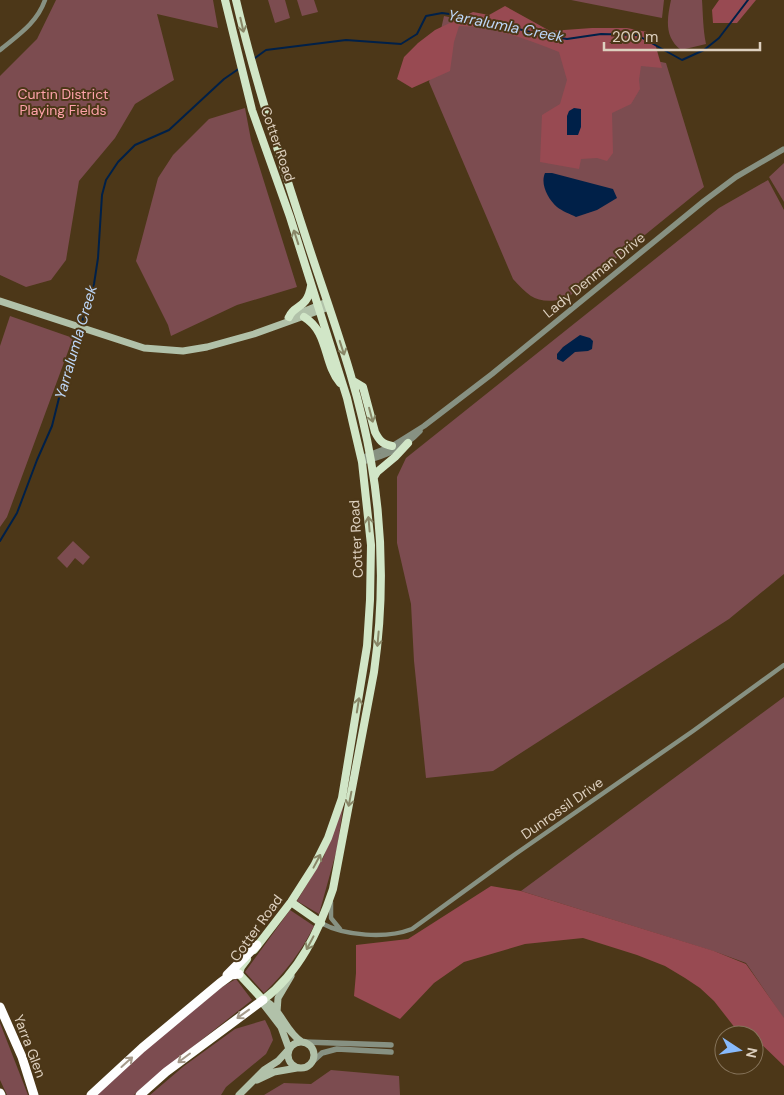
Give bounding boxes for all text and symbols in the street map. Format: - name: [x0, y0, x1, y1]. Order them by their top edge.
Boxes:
- water label: Yarralumla Creek: [446, 5, 566, 47]
- one-way arrow: [238, 17, 247, 33]
- scale bar: [604, 20, 760, 52]
- text: 200 m: [612, 27, 658, 47]
- park label: Curtin District Playing Fields: [18, 85, 108, 119]
- street label: Cotter Road: [257, 104, 299, 184]
- street label: Lady Denman Drive: [539, 228, 649, 322]
- one-way arrow: [291, 230, 300, 245]
- water label: Yarralumla Creek: [50, 282, 102, 401]
- one-way arrow: [338, 340, 348, 356]
- one-way arrow: [366, 407, 376, 423]
- street label: Cotter Road: [345, 499, 367, 579]
- one-way arrow: [365, 516, 374, 532]
- one-way arrow: [373, 631, 383, 647]
- one-way arrow: [354, 697, 364, 713]
- street label: Dunrossil Drive: [517, 773, 607, 843]
- one-way arrow: [345, 791, 355, 807]
- one-way arrow: [312, 853, 322, 868]
- street label: Cotter Road: [226, 891, 286, 965]
- one-way arrow: [305, 936, 315, 951]
- one-way arrow: [237, 1009, 250, 1020]
- street label: Yarra Glen: [10, 1012, 50, 1080]
- north arrow: [714, 1025, 764, 1075]
- text: N: [742, 1046, 762, 1060]
- one-way arrow: [178, 1053, 191, 1064]
- one-way arrow: [120, 1056, 133, 1068]

